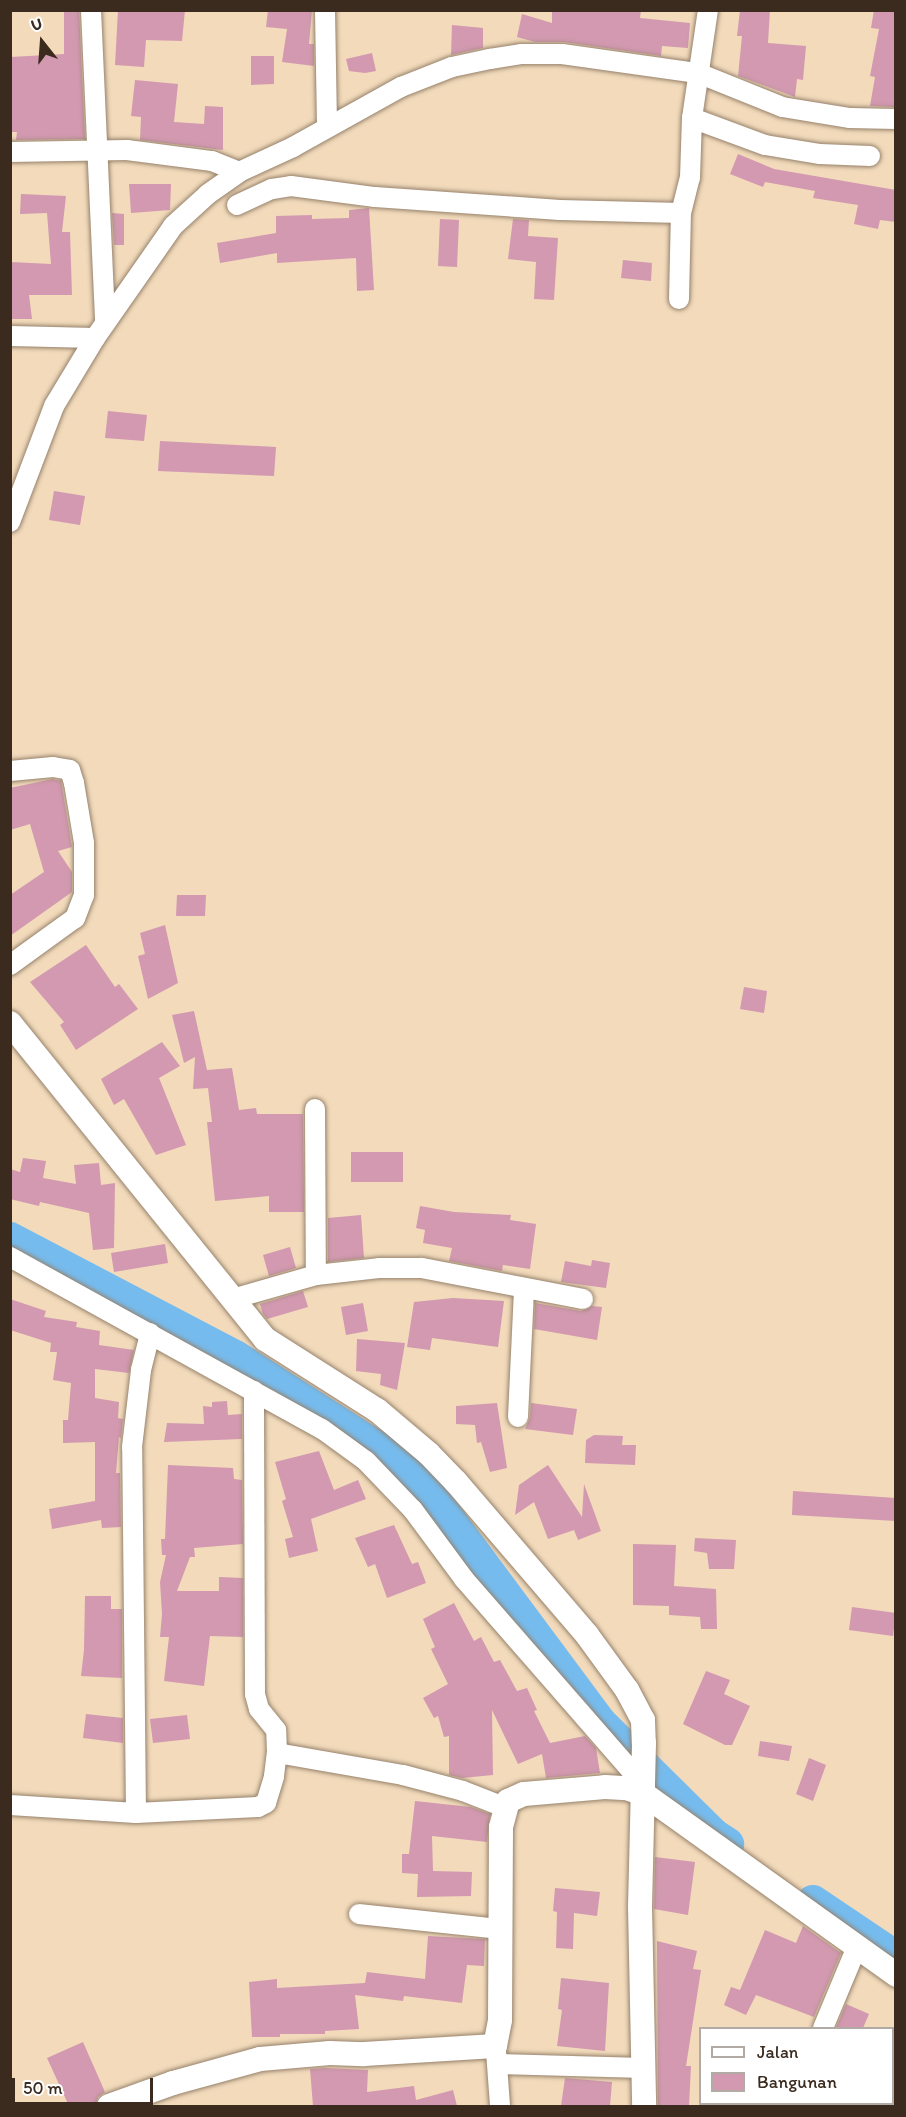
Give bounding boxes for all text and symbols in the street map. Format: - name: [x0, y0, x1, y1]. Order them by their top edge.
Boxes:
- north arrow: [12, 12, 72, 72]
- text: U: [29, 14, 44, 35]
- legend: [699, 2027, 894, 2105]
- text: Jalan: [757, 2041, 798, 2063]
- scale bar: [15, 2066, 156, 2104]
- text: Bangunan: [757, 2071, 837, 2093]
- text: 50 m: [23, 2077, 63, 2099]

